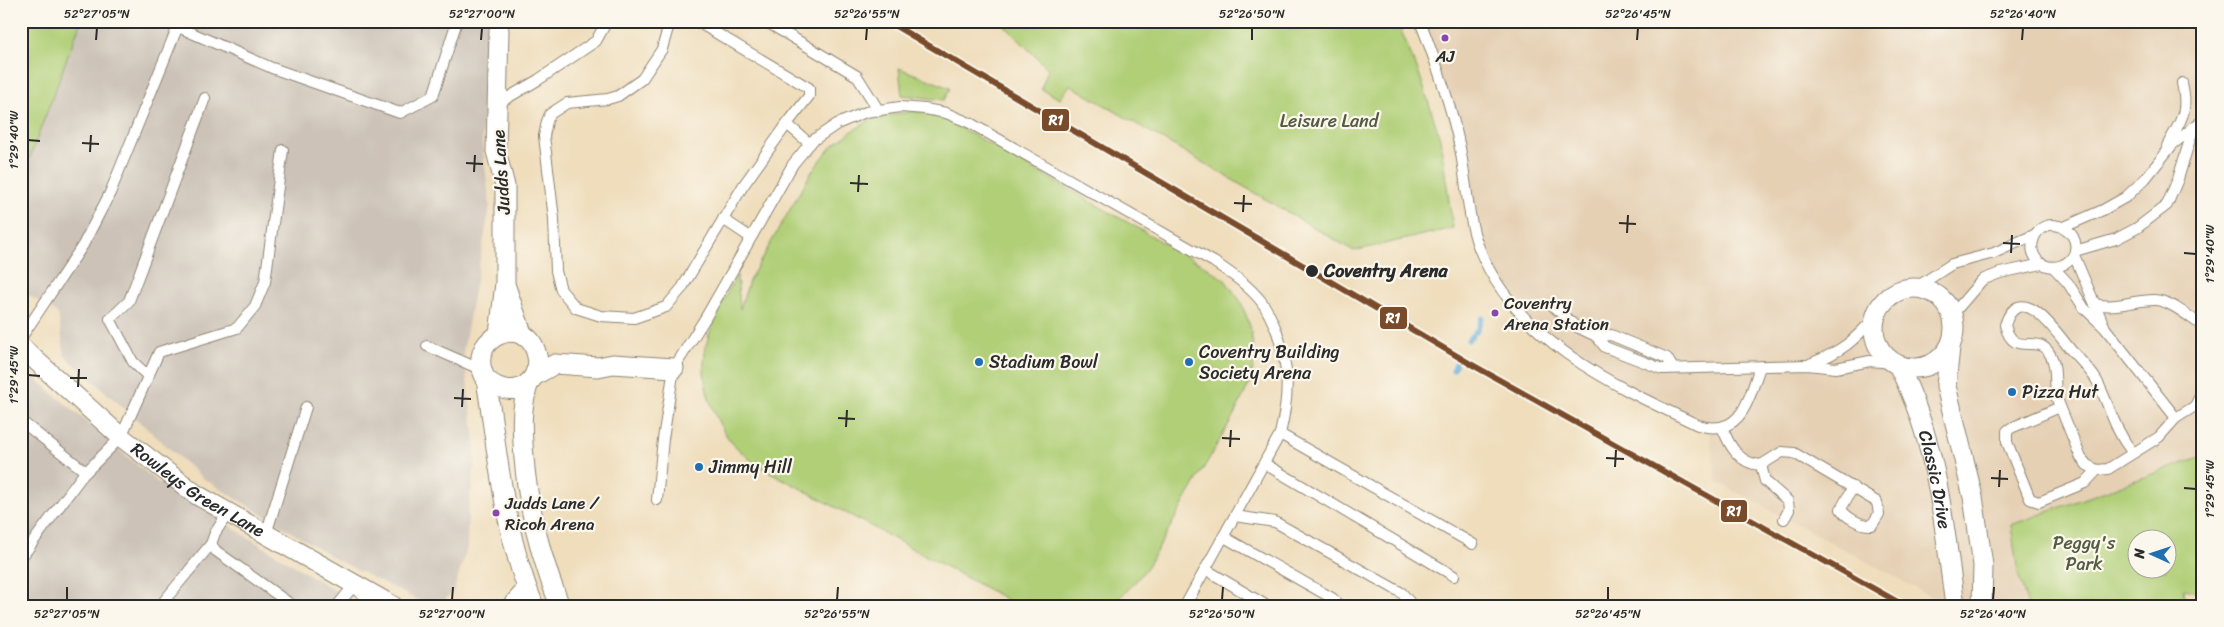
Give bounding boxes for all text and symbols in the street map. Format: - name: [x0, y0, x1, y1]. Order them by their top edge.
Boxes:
- text: 52°27'05"N: [64, 3, 131, 25]
- text: 52°27'00"N: [449, 3, 516, 25]
- text: 52°26'55"N: [834, 3, 900, 25]
- text: 52°26'50"N: [1219, 3, 1286, 25]
- text: 52°26'45"N: [1605, 3, 1672, 25]
- text: 52°26'40"N: [1990, 3, 2057, 25]
- marker: AJ: [1440, 33, 1450, 43]
- place label: AJ: [1434, 41, 1456, 71]
- park label: Leisure Land: [1280, 105, 1380, 137]
- line badge: R1: [1041, 108, 1070, 132]
- text: R1: [1048, 108, 1063, 133]
- text: 1°29'40"W: [3, 110, 25, 169]
- street label: Judds Lane: [482, 128, 520, 216]
- text: 1°29'40"W: [2199, 224, 2221, 283]
- place label: Coventry Arena: [1323, 255, 1448, 287]
- marker: Coventry Arena: [1304, 263, 1320, 279]
- place label: Coventry Arena Station: [1503, 288, 1609, 339]
- line badge: R1: [1379, 306, 1408, 330]
- text: R1: [1385, 306, 1400, 331]
- marker: Coventry Arena Station: [1490, 308, 1500, 318]
- place label: Coventry Building Society Arena: [1199, 336, 1340, 389]
- text: 1°29'45"W: [3, 345, 25, 404]
- place label: Stadium Bowl: [989, 346, 1099, 378]
- marker: Stadium Bowl: [973, 356, 985, 368]
- marker: Coventry Building Society Arena: [1183, 356, 1195, 368]
- place label: Pizza Hut: [2022, 376, 2099, 408]
- marker: Pizza Hut: [2006, 386, 2018, 398]
- street label: Classic Drive: [1909, 426, 1961, 531]
- street label: Rowleys Green Lane: [124, 434, 271, 546]
- place label: Jimmy Hill: [708, 451, 793, 483]
- text: 1°29'45"W: [2199, 459, 2221, 518]
- marker: Jimmy Hill: [693, 461, 705, 473]
- place label: Judds Lane / Ricoh Arena: [504, 488, 601, 539]
- line badge: R1: [1720, 499, 1748, 523]
- text: R1: [1726, 499, 1741, 524]
- marker: Judds Lane / Ricoh Arena: [491, 508, 501, 518]
- park label: Peggy's Park: [2053, 527, 2116, 580]
- north arrow: [2126, 530, 2176, 580]
- text: N: [2127, 548, 2152, 560]
- text: 52°27'05"N: [34, 603, 101, 625]
- text: 52°27'00"N: [419, 603, 486, 625]
- text: 52°26'55"N: [804, 603, 870, 625]
- text: 52°26'50"N: [1189, 603, 1256, 625]
- text: 52°26'45"N: [1575, 603, 1642, 625]
- text: 52°26'40"N: [1960, 603, 2027, 625]

